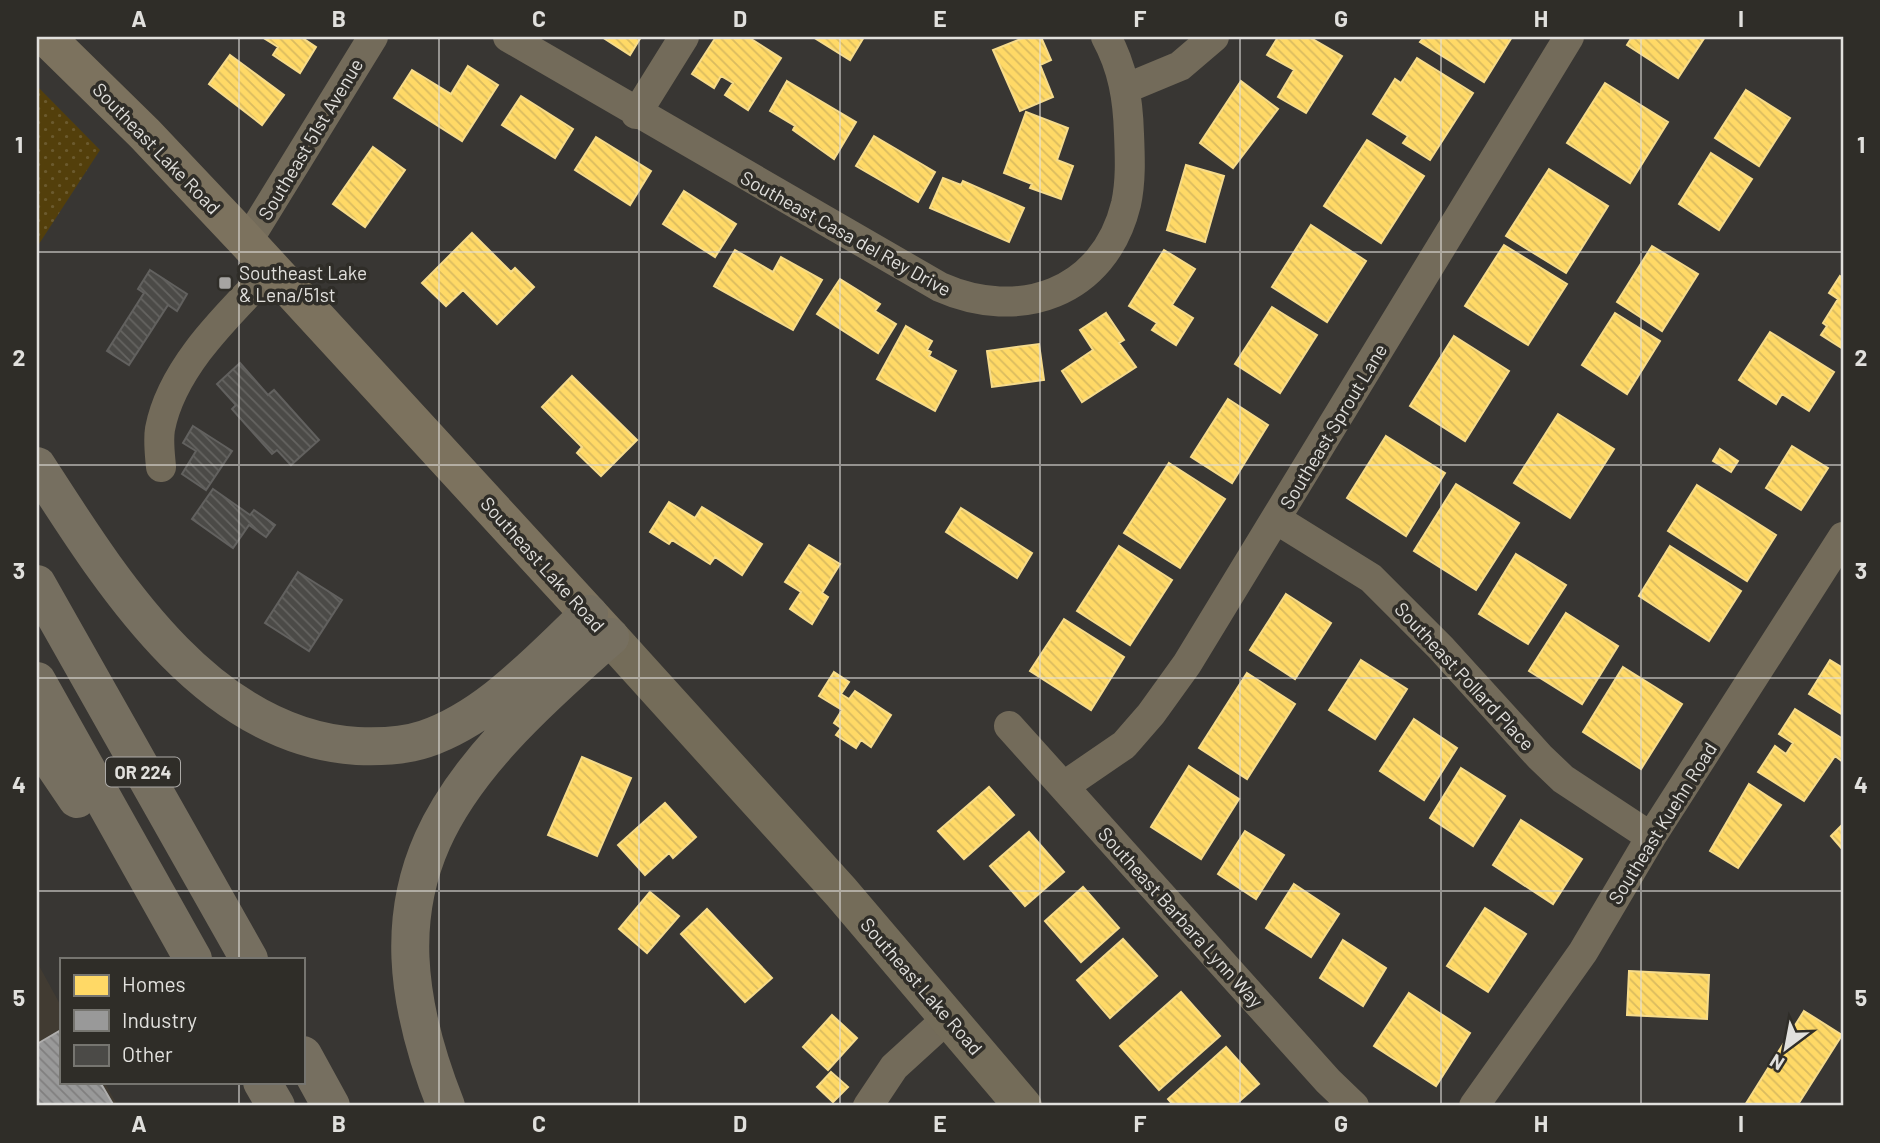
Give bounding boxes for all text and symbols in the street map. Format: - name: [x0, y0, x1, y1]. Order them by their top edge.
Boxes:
- text: A: [131, 4, 147, 32]
- text: B: [332, 4, 346, 32]
- text: C: [532, 4, 546, 32]
- text: D: [733, 4, 747, 32]
- text: E: [933, 4, 947, 32]
- text: F: [1134, 4, 1147, 32]
- text: G: [1334, 4, 1348, 32]
- text: H: [1534, 4, 1548, 32]
- text: I: [1738, 4, 1744, 32]
- street label: Southeast 51st Avenue: [253, 54, 367, 224]
- street label: Southeast Lake Road: [88, 77, 226, 219]
- text: 1: [15, 130, 23, 158]
- text: 1: [1857, 130, 1865, 158]
- street label: Southeast Casa del Rey Drive: [737, 165, 955, 301]
- place label: Southeast Lake & Lena/51st: [239, 261, 367, 306]
- marker: Southeast Lake & Lena/51st: [217, 275, 233, 291]
- street label: Southeast Sprout Lane: [1275, 339, 1391, 513]
- text: 2: [13, 343, 25, 371]
- text: 2: [1855, 343, 1867, 371]
- street label: Southeast Lake Road: [476, 492, 610, 636]
- text: 3: [13, 556, 25, 584]
- text: 3: [1855, 556, 1867, 584]
- street label: Southeast Pollard Place: [1390, 597, 1540, 755]
- street label: Southeast Kuehn Road: [1603, 738, 1721, 908]
- road number: OR 224: [106, 758, 180, 786]
- text: 4: [12, 770, 26, 798]
- text: 4: [1854, 770, 1868, 798]
- street label: Southeast Barbara Lynn Way: [1094, 822, 1268, 1012]
- street label: Southeast Lake Road: [856, 913, 988, 1059]
- legend: [60, 958, 304, 1084]
- text: Homes: [122, 971, 186, 996]
- text: 5: [13, 983, 25, 1011]
- text: 5: [1855, 983, 1867, 1011]
- text: Industry: [122, 1007, 197, 1032]
- north arrow: [1750, 1014, 1820, 1084]
- text: Other: [122, 1041, 173, 1066]
- text: N: [1765, 1050, 1788, 1076]
- text: A: [131, 1109, 147, 1137]
- text: B: [332, 1109, 346, 1137]
- text: C: [532, 1109, 546, 1137]
- text: D: [733, 1109, 747, 1137]
- text: E: [933, 1109, 947, 1137]
- text: F: [1134, 1109, 1147, 1137]
- text: G: [1334, 1109, 1348, 1137]
- text: H: [1534, 1109, 1548, 1137]
- text: I: [1738, 1109, 1744, 1137]

